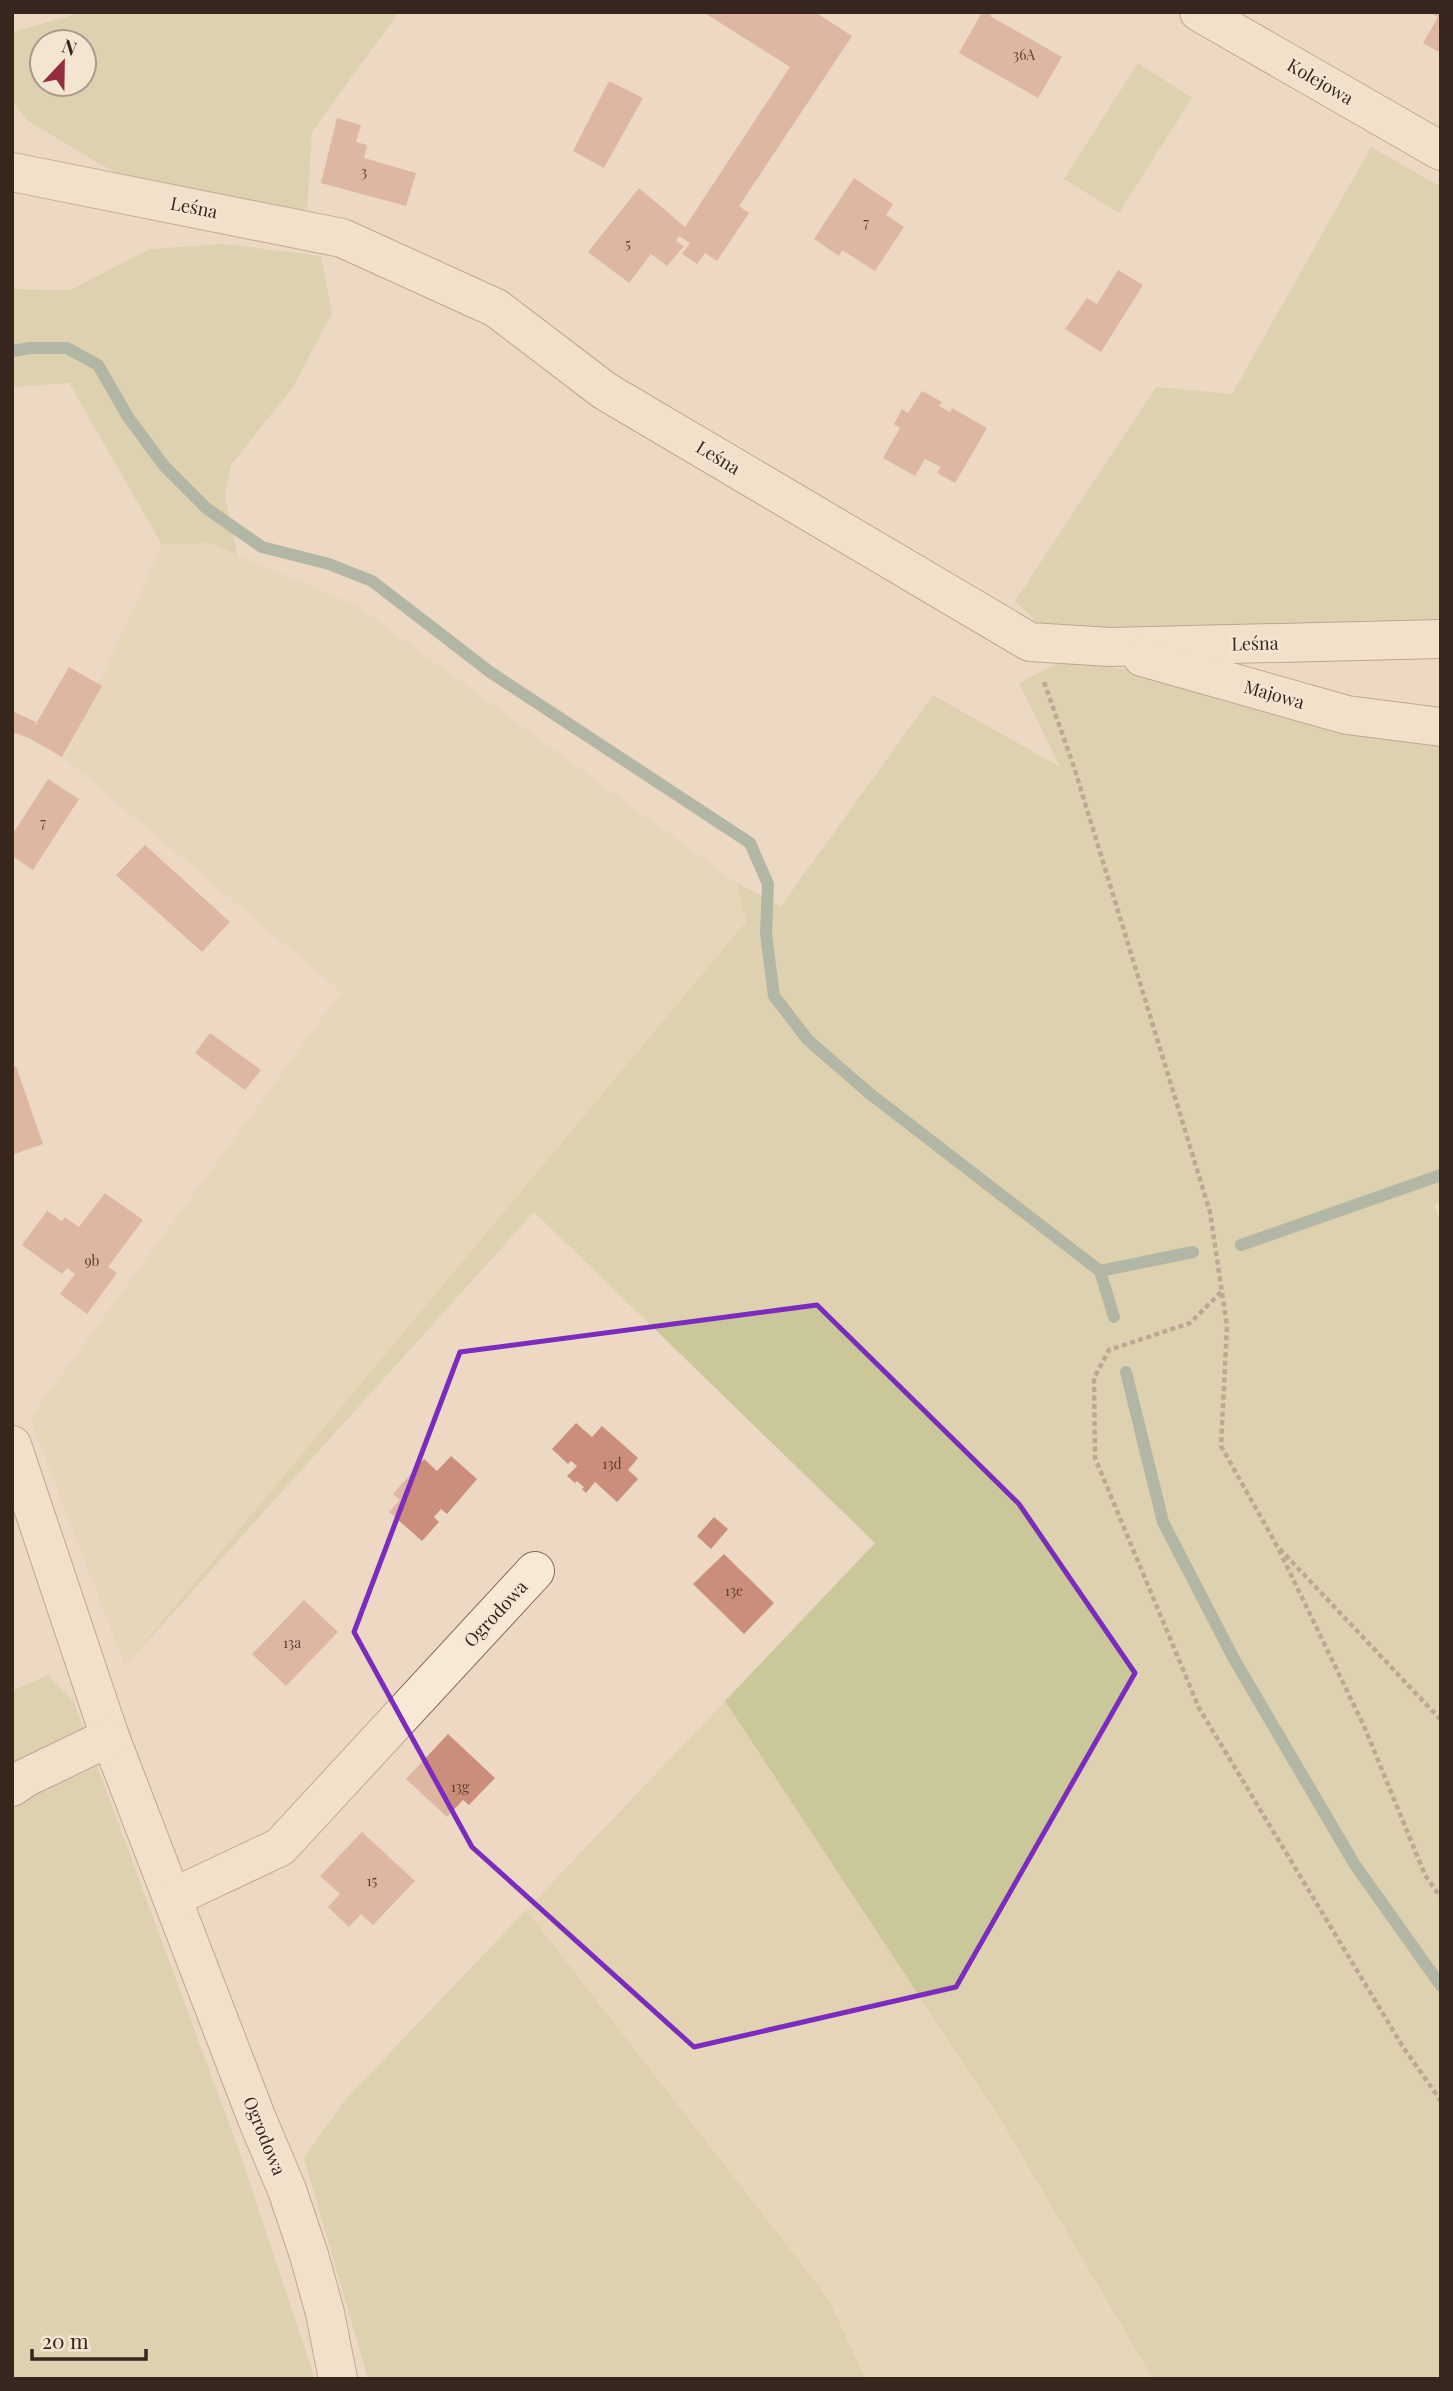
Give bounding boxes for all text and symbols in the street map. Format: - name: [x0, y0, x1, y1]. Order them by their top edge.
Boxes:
- north arrow: [28, 28, 98, 98]
- text: N: [59, 32, 81, 61]
- house number: 36A: [1013, 45, 1035, 64]
- street label: Kolejowa: [1283, 53, 1358, 110]
- house number: 3: [361, 162, 367, 181]
- street label: Leśna: [169, 191, 220, 223]
- house number: 7: [863, 213, 869, 232]
- house number: 5: [625, 234, 631, 253]
- street label: Leśna: [692, 435, 745, 480]
- street label: Leśna: [1231, 631, 1279, 655]
- street label: Majowa: [1241, 674, 1307, 714]
- house number: 7: [40, 813, 46, 832]
- house number: 9b: [84, 1251, 100, 1270]
- house number: 13d: [602, 1454, 622, 1473]
- street label: Ogrodowa: [458, 1575, 532, 1652]
- house number: 13e: [725, 1581, 743, 1600]
- house number: 13a: [283, 1633, 301, 1652]
- house number: 13g: [451, 1777, 470, 1796]
- house number: 15: [367, 1871, 378, 1890]
- street label: Ogrodowa: [238, 2093, 292, 2179]
- scale bar: [32, 2318, 145, 2362]
- text: 20 m: [42, 2326, 89, 2354]

